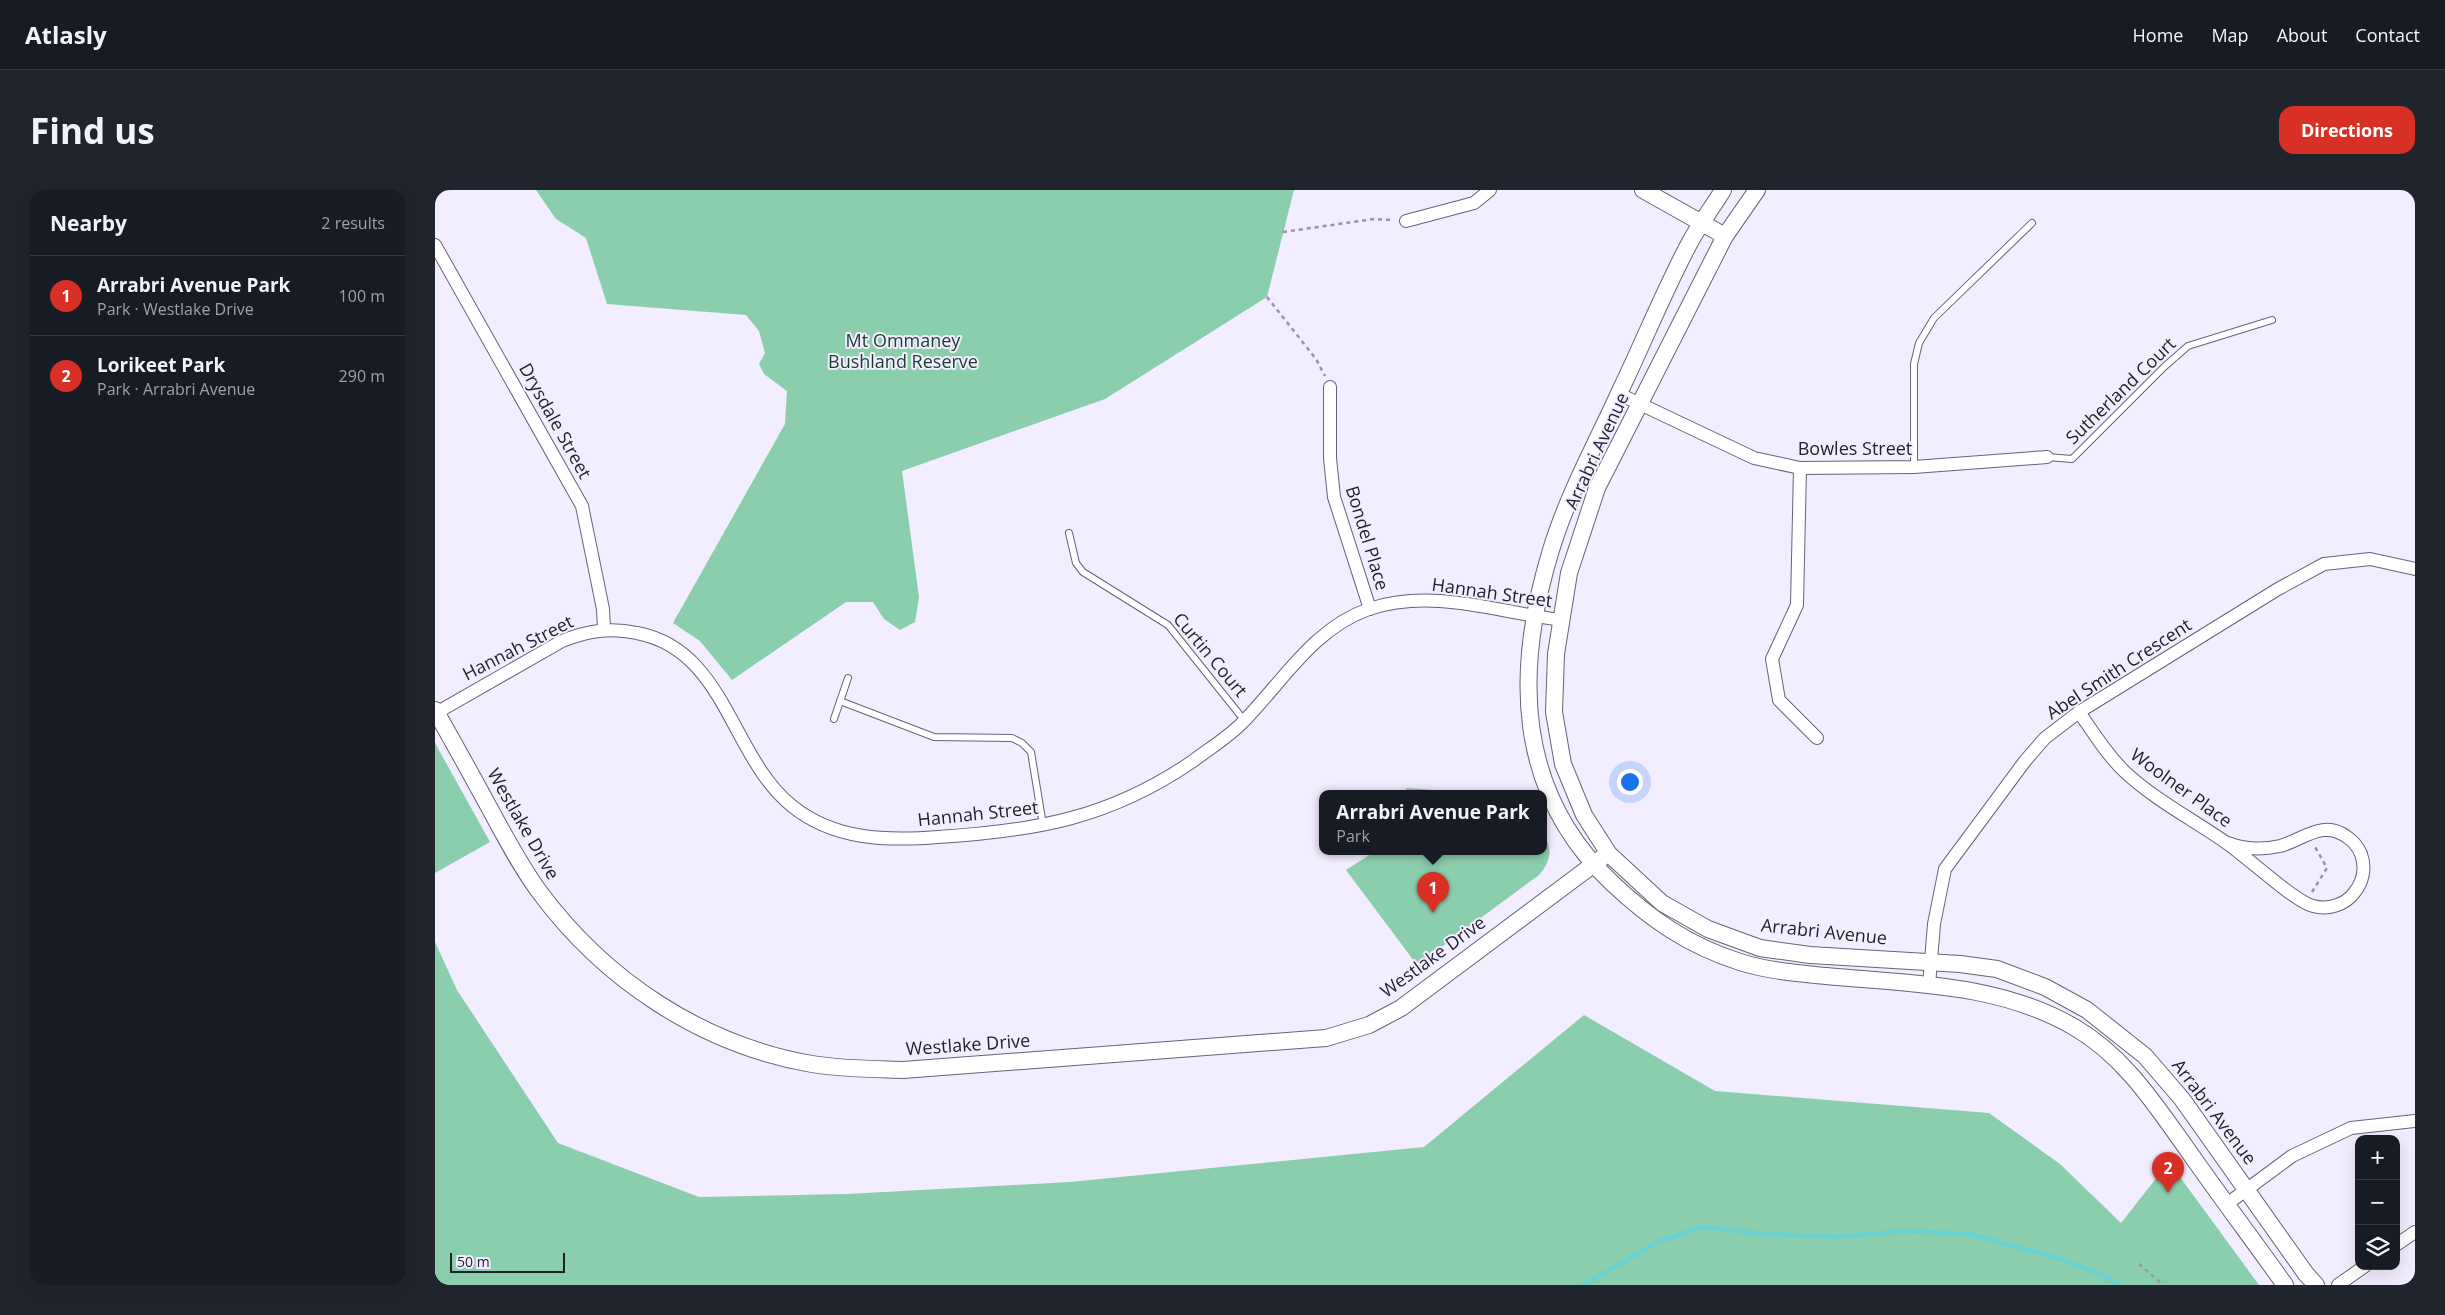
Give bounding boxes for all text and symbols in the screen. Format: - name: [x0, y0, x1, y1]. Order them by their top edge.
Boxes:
- text: Atlasly: [25, 18, 107, 51]
- text: Home: [2133, 23, 2183, 47]
- text: Map: [2211, 23, 2249, 47]
- text: About: [2277, 23, 2327, 47]
- text: Contact: [2355, 23, 2420, 47]
- button: Directions: [2279, 106, 2415, 154]
- text: Find us: [30, 107, 155, 154]
- text: Nearby: [50, 209, 127, 237]
- text: 2 results: [321, 212, 385, 234]
- text: Arrabri Avenue Park: [97, 272, 290, 298]
- text: 1: [61, 285, 71, 307]
- text: 100 m: [339, 285, 385, 307]
- text: Park · Westlake Drive: [97, 298, 254, 320]
- park label: Mt Ommaney Bushland Reserve: [828, 328, 978, 373]
- street label: Sutherland Court: [2060, 332, 2180, 449]
- text: Lorikeet Park: [97, 352, 225, 378]
- street label: Drysdale Street: [514, 358, 598, 483]
- text: 2: [61, 365, 71, 387]
- text: 290 m: [339, 365, 385, 387]
- text: Park · Arrabri Avenue: [97, 378, 255, 400]
- street label: Arrabri Avenue: [1559, 388, 1634, 513]
- street label: Bowles Street: [1798, 436, 1912, 460]
- street label: Bondel Place: [1341, 483, 1395, 593]
- street label: Hannah Street: [1430, 572, 1554, 612]
- street label: Curtin Court: [1168, 607, 1253, 702]
- street label: Hannah Street: [458, 609, 577, 685]
- street label: Abel Smith Crescent: [2041, 612, 2196, 724]
- street label: Woolner Place: [2126, 742, 2237, 832]
- street label: Westlake Drive: [482, 764, 565, 883]
- your location: [1617, 769, 1643, 795]
- popup: [1319, 790, 1547, 855]
- street label: Hannah Street: [916, 795, 1039, 831]
- text: Arrabri Avenue Park: [1336, 799, 1530, 825]
- text: Park: [1336, 825, 1370, 847]
- pin: 1: [1417, 872, 1449, 913]
- street label: Westlake Drive: [1375, 910, 1490, 1003]
- street label: Arrabri Avenue: [1760, 912, 1888, 950]
- street label: Westlake Drive: [905, 1028, 1031, 1060]
- street label: Arrabri Avenue: [2167, 1054, 2262, 1169]
- map controls: [2355, 1135, 2400, 1270]
- button: +: [2355, 1135, 2400, 1180]
- pin: 2: [2152, 1152, 2184, 1193]
- button: −: [2355, 1180, 2400, 1225]
- button: layers: [2355, 1225, 2400, 1270]
- scale bar: [450, 1250, 565, 1273]
- text: 50 m: [457, 1252, 490, 1271]

